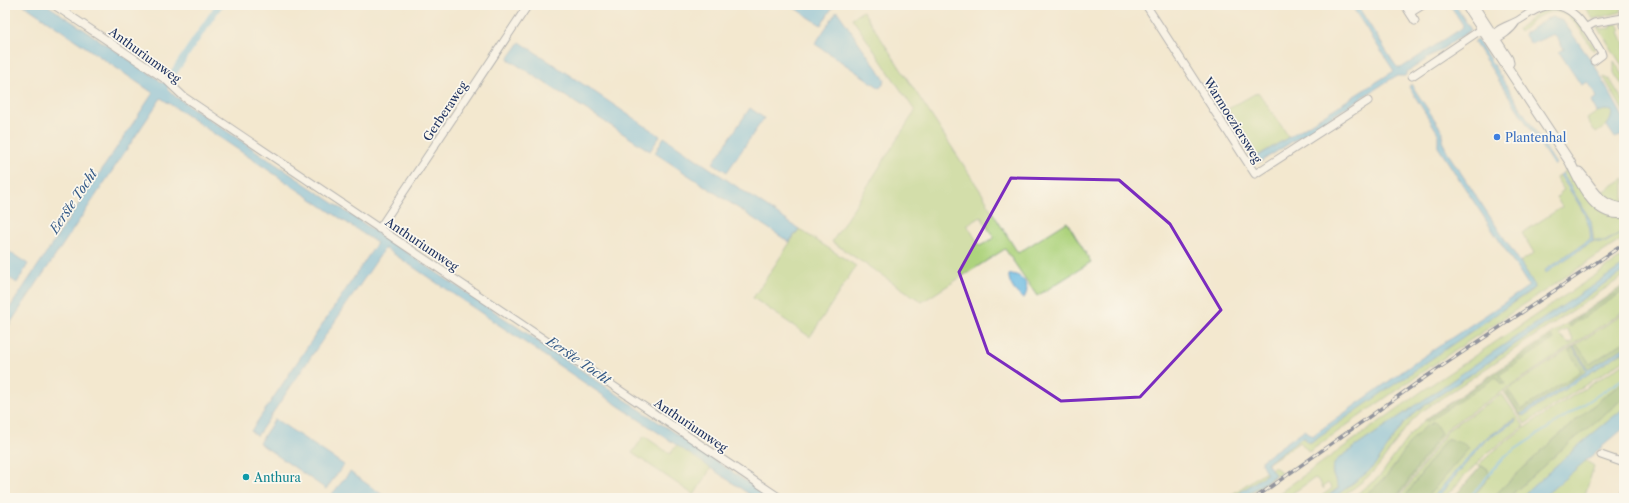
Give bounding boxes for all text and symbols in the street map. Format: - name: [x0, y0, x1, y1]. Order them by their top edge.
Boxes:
- street label: Anthuriumweg: [105, 23, 184, 86]
- street label: Warmoeziersweg: [1200, 74, 1266, 166]
- street label: Gerberaweg: [419, 78, 471, 144]
- place label: Plantenhal: [1505, 130, 1567, 145]
- marker: Plantenhal: [1492, 132, 1502, 142]
- water label: Eerste Tocht: [45, 165, 101, 237]
- street label: Anthuriumweg: [382, 213, 462, 274]
- water label: Eerste Tocht: [543, 332, 615, 388]
- street label: Anthuriumweg: [651, 394, 731, 455]
- place label: Anthura: [253, 470, 302, 485]
- marker: Anthura: [241, 472, 251, 482]

